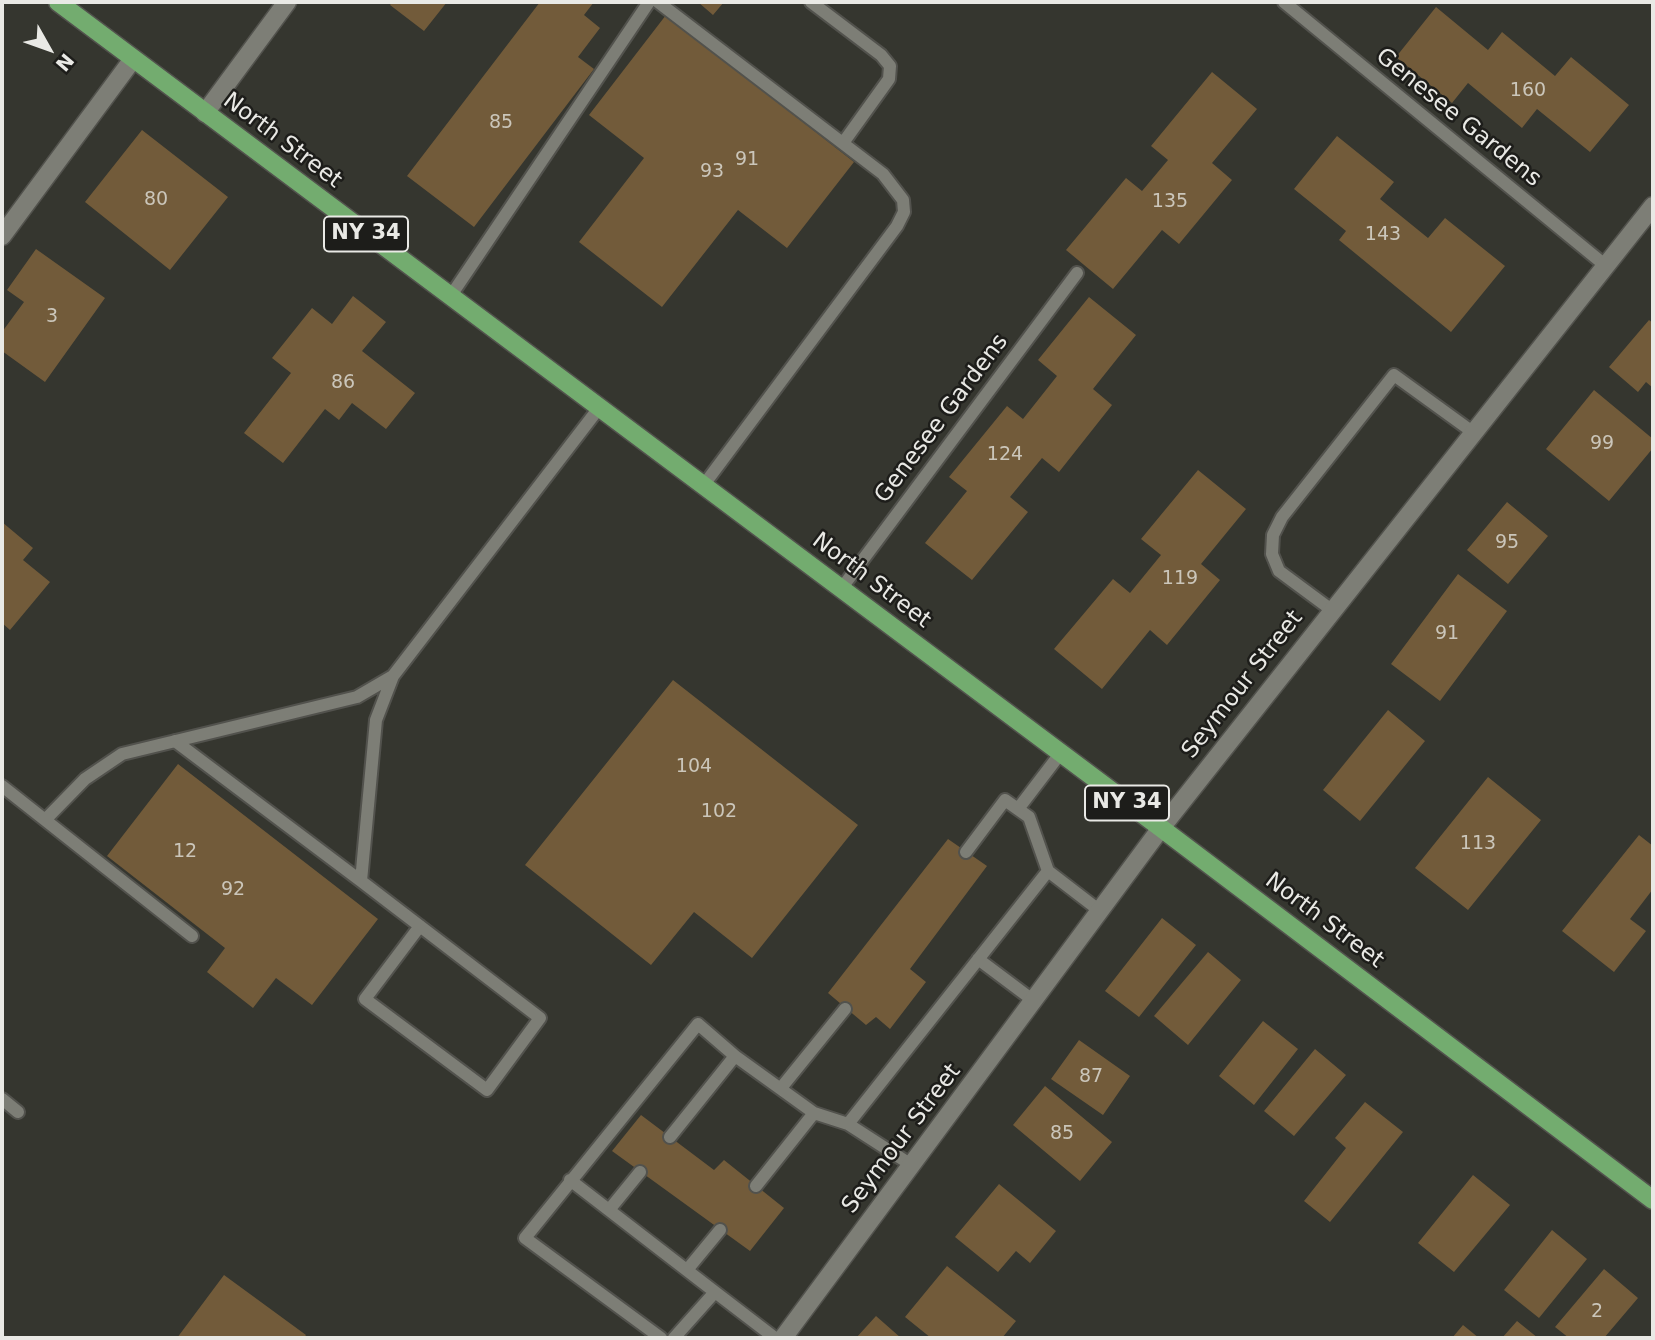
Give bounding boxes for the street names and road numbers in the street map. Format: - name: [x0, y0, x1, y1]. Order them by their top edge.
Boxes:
- street label: Genesee Gardens: [1370, 43, 1546, 193]
- street label: North Street: [217, 87, 347, 195]
- road number: NY 34: [324, 216, 408, 252]
- street label: Genesee Gardens: [869, 329, 1015, 509]
- street label: North Street: [806, 527, 936, 635]
- street label: Seymour Street: [1177, 606, 1309, 764]
- road number: NY 34: [1085, 786, 1169, 820]
- street label: North Street: [1259, 867, 1389, 975]
- street label: Seymour Street: [837, 1059, 967, 1219]

